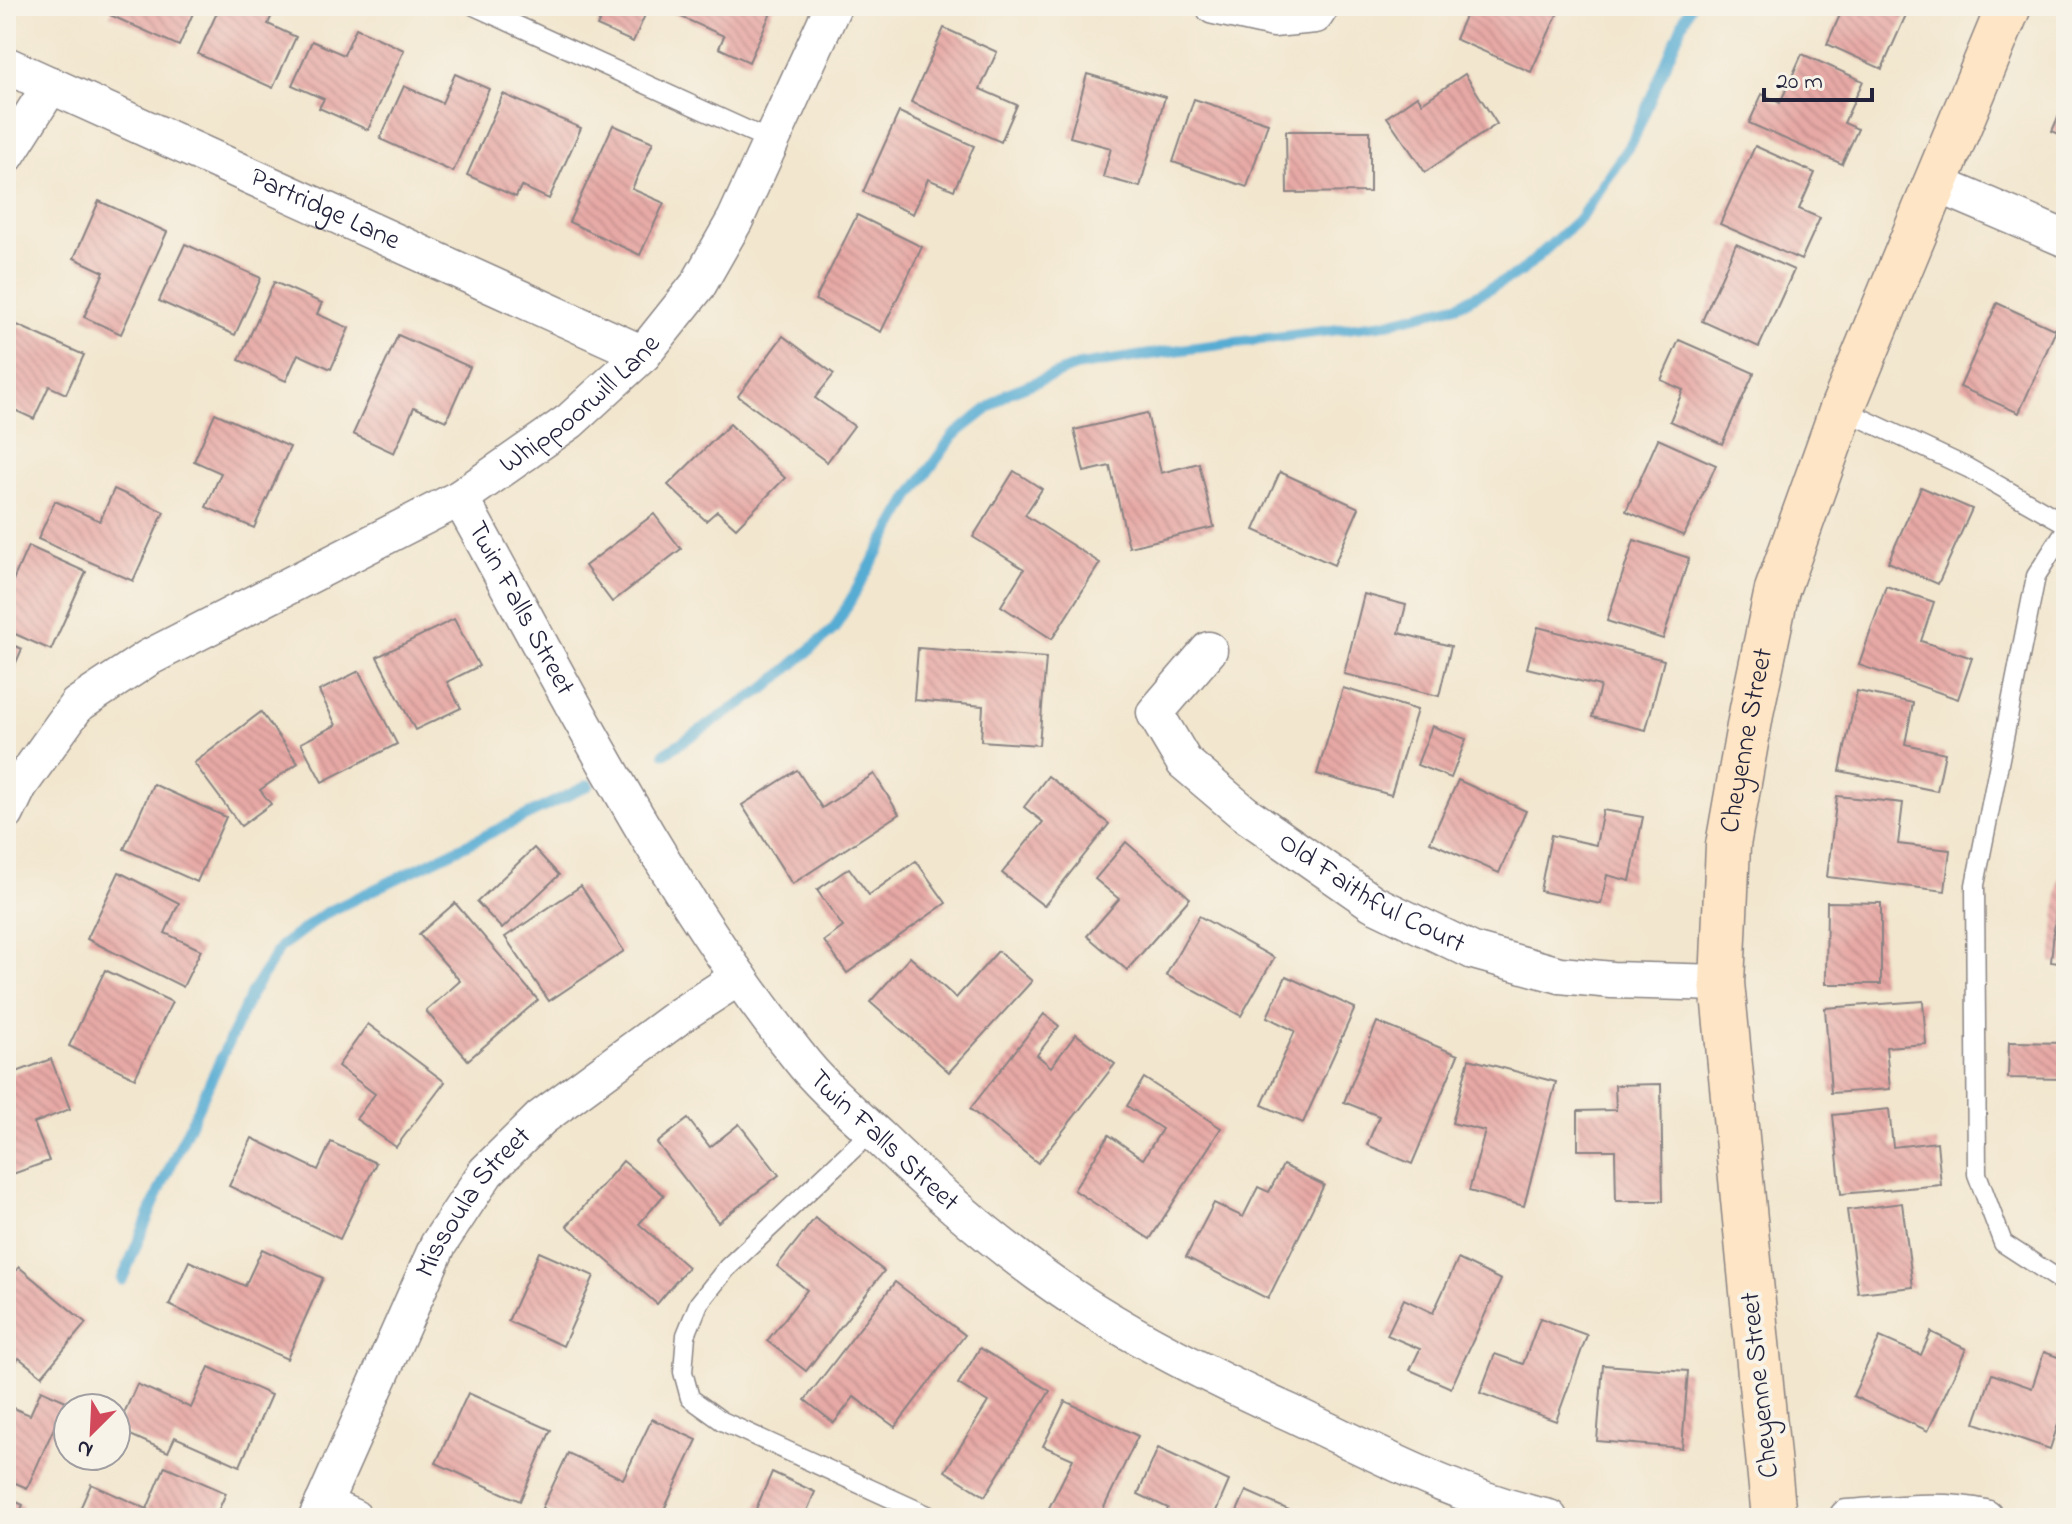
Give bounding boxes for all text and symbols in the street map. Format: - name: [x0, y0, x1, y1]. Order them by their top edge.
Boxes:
- scale bar: [1764, 52, 1872, 102]
- text: 20 m: [1776, 65, 1823, 100]
- street label: Partridge Lane: [243, 158, 407, 262]
- street label: Whippoorwill Lane: [491, 326, 671, 485]
- street label: Twin Falls Street: [456, 514, 585, 703]
- street label: Cheyenne Street: [1710, 644, 1785, 836]
- street label: Old Faithful Court: [1270, 822, 1472, 965]
- street label: Twin Falls Street: [799, 1060, 968, 1222]
- street label: Missoula Street: [406, 1117, 541, 1284]
- street label: Cheyenne Street: [1731, 1290, 1791, 1480]
- north arrow: [52, 1392, 132, 1472]
- text: N: [72, 1430, 98, 1465]

